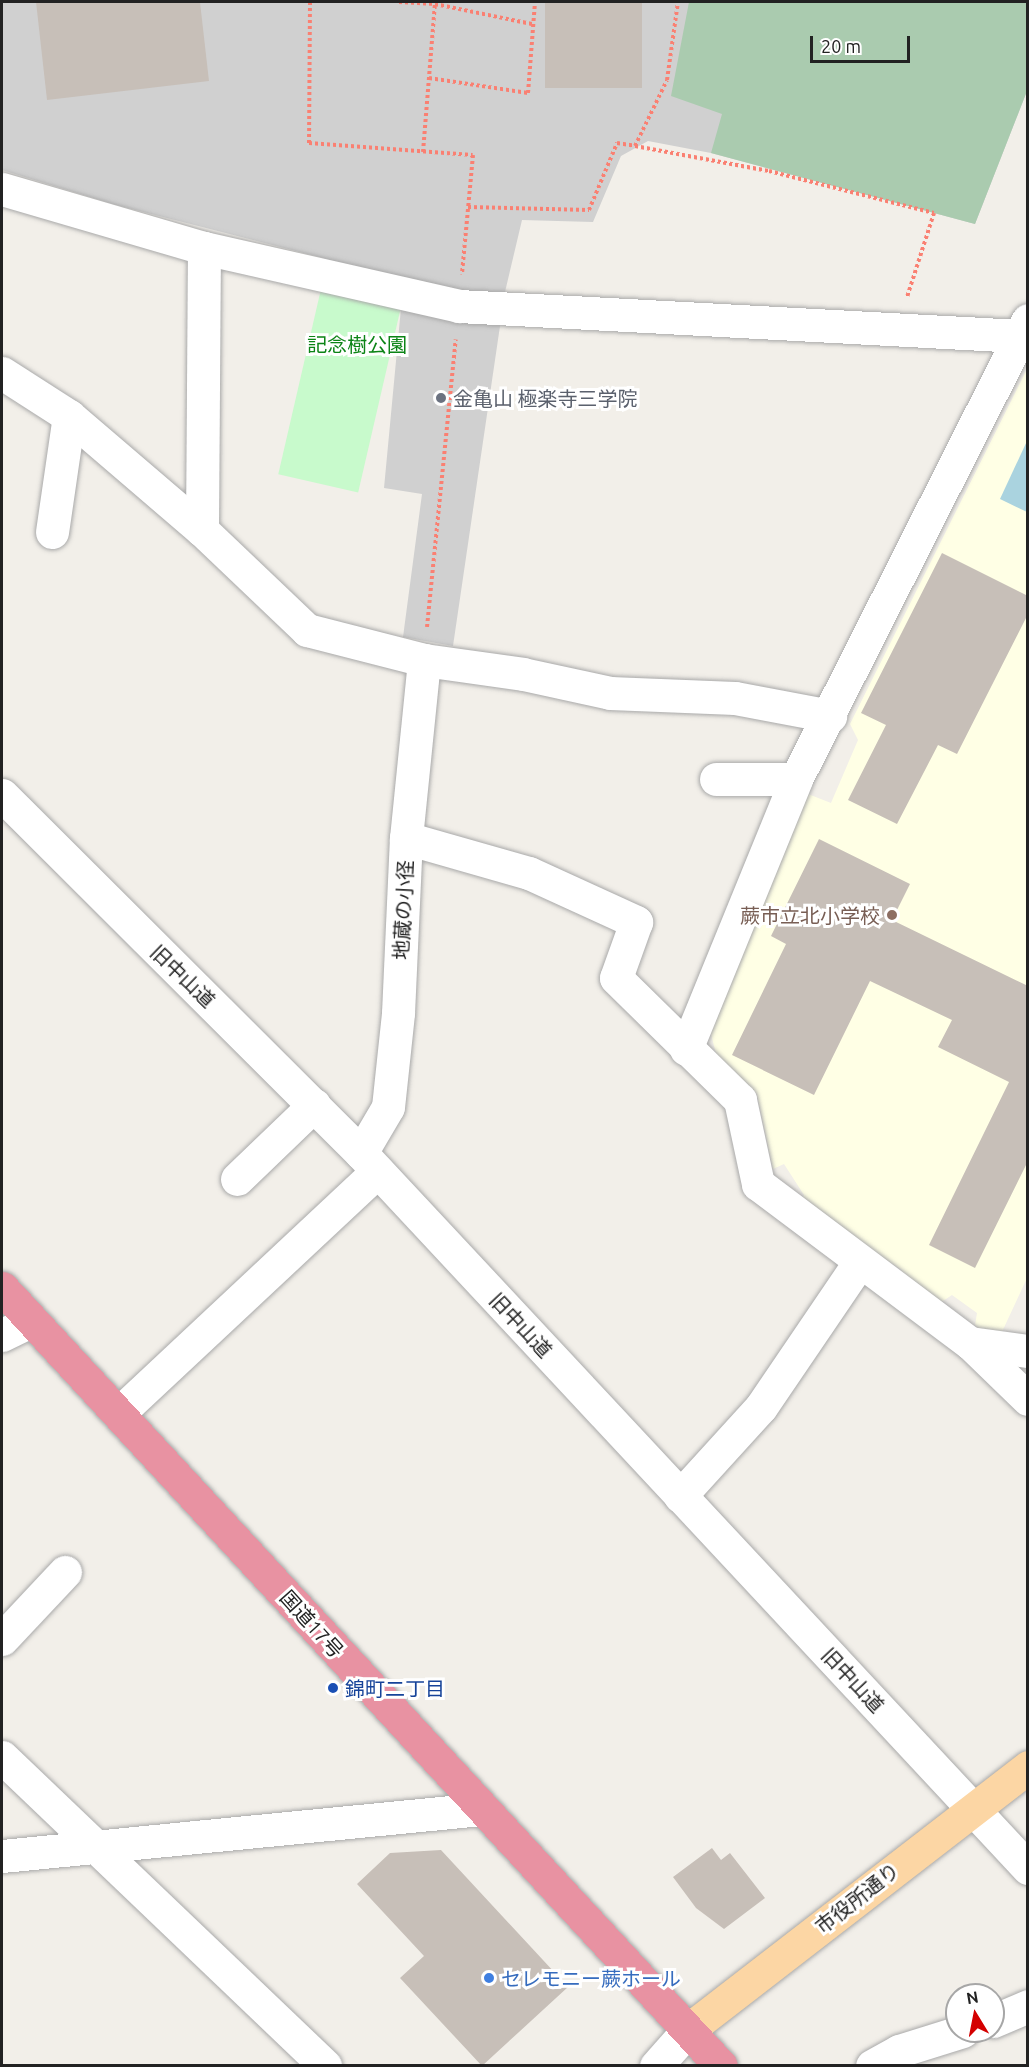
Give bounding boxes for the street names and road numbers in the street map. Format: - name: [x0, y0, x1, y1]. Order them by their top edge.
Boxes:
- street label: 地蔵の小径: [388, 859, 418, 961]
- street label: 旧中山道: [146, 940, 220, 1012]
- street label: 旧中山道: [485, 1288, 557, 1362]
- street label: 国道17号: [275, 1585, 349, 1663]
- street label: 旧中山道: [817, 1643, 889, 1717]
- street label: 市役所通り: [810, 1858, 904, 1938]

